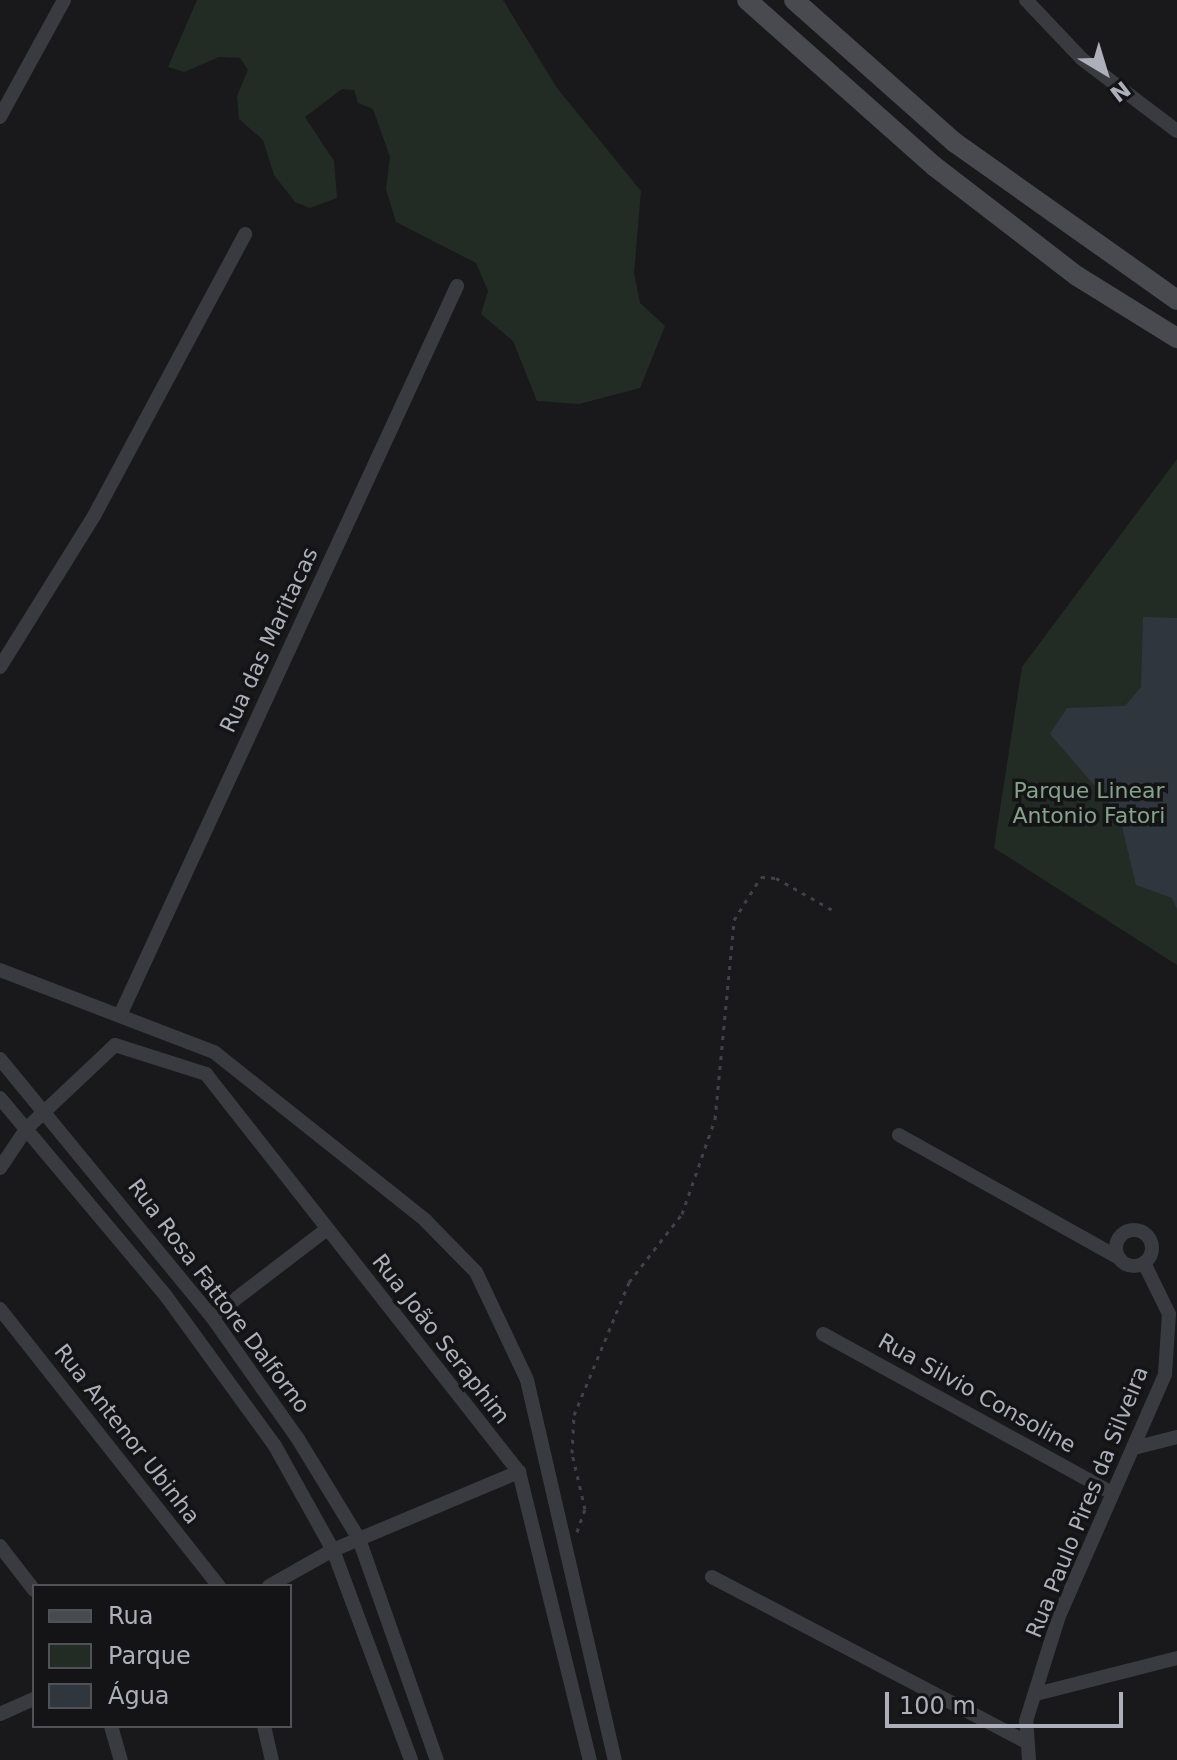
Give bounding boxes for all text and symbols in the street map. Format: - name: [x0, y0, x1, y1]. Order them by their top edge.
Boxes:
- north arrow: [1065, 32, 1145, 112]
- text: N: [1105, 76, 1135, 107]
- street label: Rua das Maritacas: [214, 543, 324, 737]
- park label: Parque Linear Antonio Fatori: [1013, 777, 1165, 828]
- street label: Rua Rosa Fattore Dalforno: [122, 1174, 316, 1418]
- street label: Rua João Seraphim: [367, 1249, 515, 1429]
- street label: Rua Silvio Consoline: [874, 1328, 1080, 1458]
- street label: Rua Antenor Ubinha: [49, 1339, 205, 1529]
- street label: Rua Paulo Pires da Silveira: [1020, 1362, 1154, 1642]
- legend: [32, 1584, 292, 1728]
- text: Rua: [108, 1602, 154, 1630]
- text: Parque: [108, 1642, 191, 1670]
- scale bar: [889, 1676, 1127, 1726]
- text: Água: [108, 1682, 170, 1710]
- text: 100 m: [899, 1692, 976, 1720]

